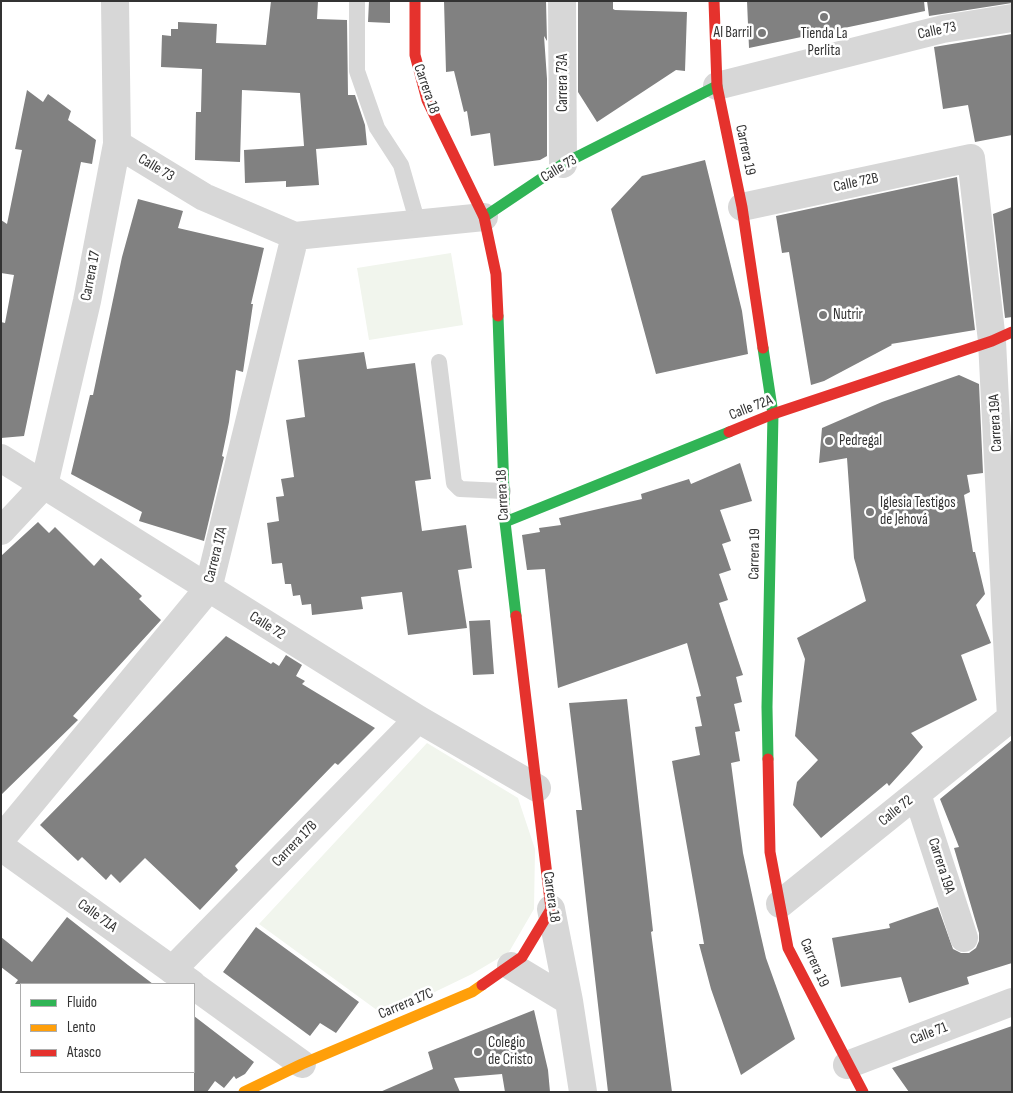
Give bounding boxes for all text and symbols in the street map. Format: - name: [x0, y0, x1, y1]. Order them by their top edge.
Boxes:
- marker: Tienda La Perlita: [818, 11, 830, 23]
- street label: Calle 73: [916, 18, 958, 44]
- place label: Al Barril: [714, 24, 752, 42]
- place label: Tienda La Perlita: [800, 25, 848, 60]
- marker: Al Barril: [756, 27, 768, 39]
- street label: Carrera 73A: [554, 54, 572, 112]
- street label: Carrera 18: [409, 62, 443, 116]
- street label: Carrera 19: [731, 123, 759, 177]
- street label: Calle 73: [135, 150, 177, 186]
- street label: Calle 73: [538, 151, 580, 187]
- street label: Calle 72B: [832, 169, 880, 197]
- street label: Carrera 17: [77, 249, 105, 303]
- place label: Nutrir: [833, 306, 863, 324]
- marker: Nutrir: [817, 309, 829, 321]
- street label: Calle 72A: [727, 391, 775, 425]
- street label: Carrera 19A: [986, 394, 1006, 452]
- place label: Pedregal: [839, 432, 882, 450]
- marker: Pedregal: [823, 435, 835, 447]
- street label: Carrera 18: [493, 469, 513, 521]
- place label: Iglesia Testigos de Jehová: [880, 494, 956, 529]
- marker: Iglesia Testigos de Jehová: [864, 506, 876, 518]
- street label: Carrera 17A: [200, 525, 232, 585]
- street label: Carrera 19: [746, 528, 764, 580]
- street label: Calle 72: [246, 608, 288, 644]
- street label: Calle 72: [875, 792, 917, 830]
- street label: Carrera 17B: [269, 817, 321, 871]
- street label: Carrera 19A: [924, 836, 958, 896]
- street label: Carrera 18: [539, 870, 563, 924]
- street label: Calle 71A: [74, 896, 120, 936]
- street label: Carrera 19: [795, 936, 833, 990]
- legend: [20, 983, 195, 1073]
- street label: Carrera 17C: [376, 984, 436, 1024]
- text: Fluido: [67, 993, 97, 1012]
- text: Lento: [67, 1018, 96, 1037]
- street label: Calle 71: [908, 1019, 950, 1049]
- place label: Colegio de Cristo: [488, 1034, 533, 1069]
- text: Atasco: [67, 1043, 101, 1062]
- marker: Colegio de Cristo: [472, 1046, 484, 1058]

